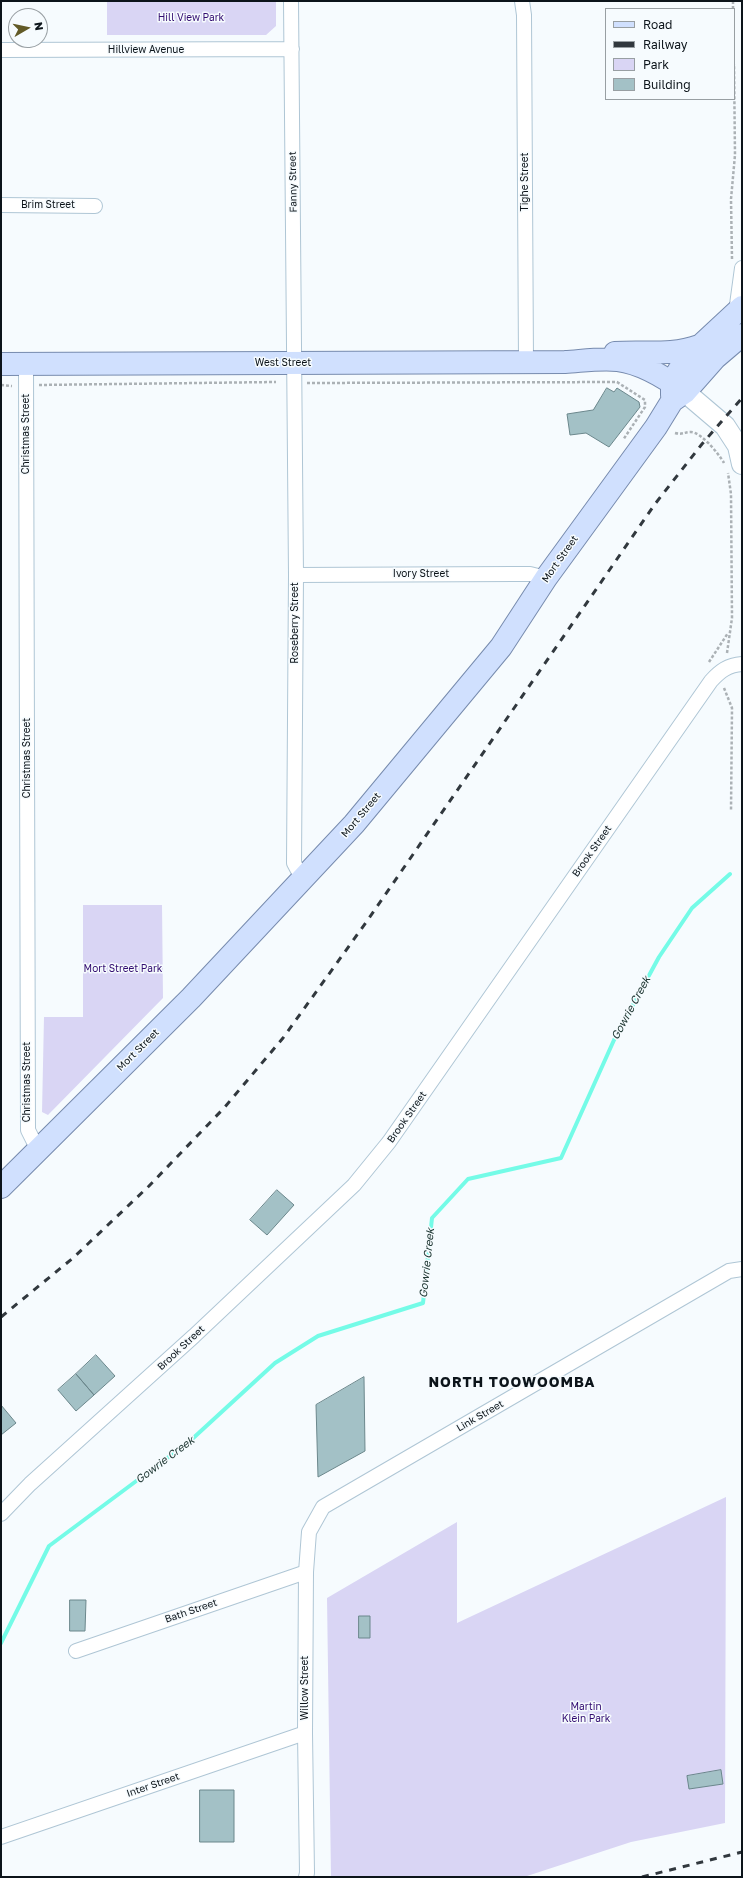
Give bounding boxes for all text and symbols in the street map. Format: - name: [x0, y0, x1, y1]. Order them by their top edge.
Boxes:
- north arrow: [8, 8, 48, 48]
- legend: [605, 8, 735, 100]
- park label: Hill View Park: [158, 12, 224, 24]
- text: Road: [643, 17, 672, 32]
- text: N: [32, 21, 46, 31]
- text: Railway: [643, 37, 688, 52]
- street label: Hillview Avenue: [108, 44, 184, 56]
- text: Park: [643, 57, 669, 72]
- text: Building: [643, 77, 691, 92]
- street label: Fanny Street: [286, 151, 300, 213]
- street label: Tighe Street: [519, 152, 531, 212]
- street label: Brim Street: [21, 199, 75, 211]
- street label: West Street: [255, 357, 311, 369]
- street label: Christmas Street: [20, 394, 32, 474]
- street label: Mort Street: [539, 533, 581, 585]
- street label: Ivory Street: [393, 568, 449, 580]
- street label: Roseberry Street: [289, 582, 301, 664]
- street label: Christmas Street: [21, 718, 33, 798]
- street label: Mort Street: [339, 790, 383, 840]
- street label: Brook Street: [570, 823, 614, 879]
- park label: Mort Street Park: [84, 963, 162, 975]
- water label: Gowrie Creek: [609, 974, 653, 1042]
- street label: Mort Street: [114, 1026, 162, 1074]
- street label: Christmas Street: [21, 1042, 33, 1122]
- street label: Brook Street: [385, 1089, 429, 1145]
- water label: Gowrie Creek: [417, 1227, 437, 1299]
- street label: Brook Street: [155, 1323, 207, 1373]
- district label: NORTH TOOWOOMBA: [428, 1375, 596, 1391]
- street label: Link Street: [454, 1398, 506, 1434]
- water label: Gowrie Creek: [133, 1434, 197, 1486]
- street label: Bath Street: [163, 1596, 219, 1626]
- street label: Willow Street: [299, 1656, 311, 1720]
- park label: Martin Klein Park: [562, 1701, 610, 1724]
- street label: Inter Street: [125, 1770, 181, 1800]

